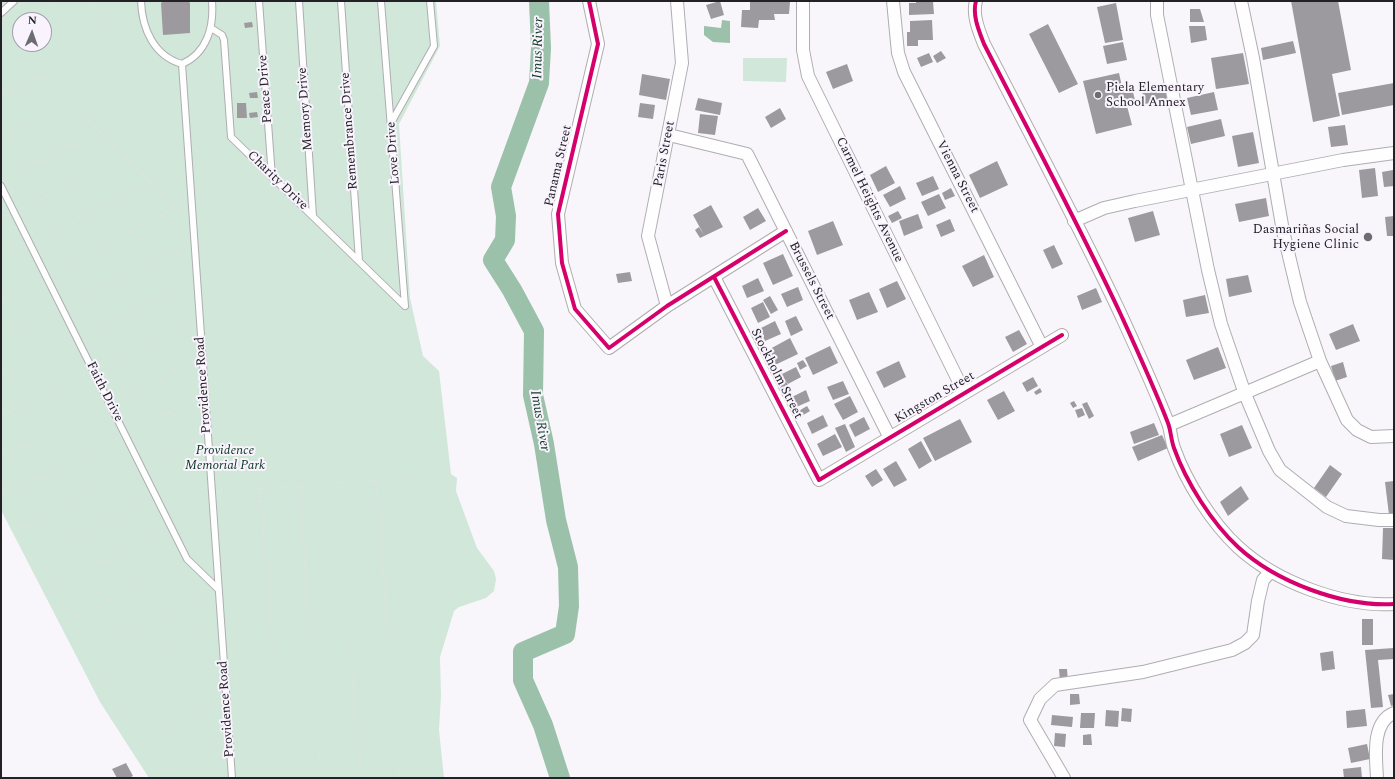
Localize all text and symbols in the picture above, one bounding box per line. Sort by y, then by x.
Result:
north arrow [12,12,52,52]
text: N [28,12,37,29]
water label: Imus River [530,17,548,79]
street label: Peace Drive [256,54,276,124]
street label: Memory Drive [295,67,317,151]
street label: Remembrance Drive [338,72,362,190]
place label: Piela Elementary School Annex [1106,80,1204,111]
marker: Piela Elementary School Annex [1093,90,1103,100]
street label: Paris Street [651,120,679,188]
street label: Love Drive [384,121,404,185]
street label: Panama Street [542,124,576,208]
street label: Carmel Heights Avenue [832,135,906,265]
street label: Vienna Street [932,138,982,216]
street label: Charity Drive [243,148,311,214]
place label: Dasmariñas Social Hygiene Clinic [1253,222,1359,253]
marker: Dasmariñas Social Hygiene Clinic [1362,231,1374,243]
street label: Brussels Street [785,240,837,322]
street label: Stockholm Street [747,326,805,422]
street label: Providence Road [193,336,215,434]
street label: Faith Drive [82,359,126,425]
street label: Kingston Street [892,369,978,427]
water label: Imus River [525,389,553,453]
park label: Providence Memorial Park [185,443,265,474]
street label: Providence Road [216,660,238,758]

